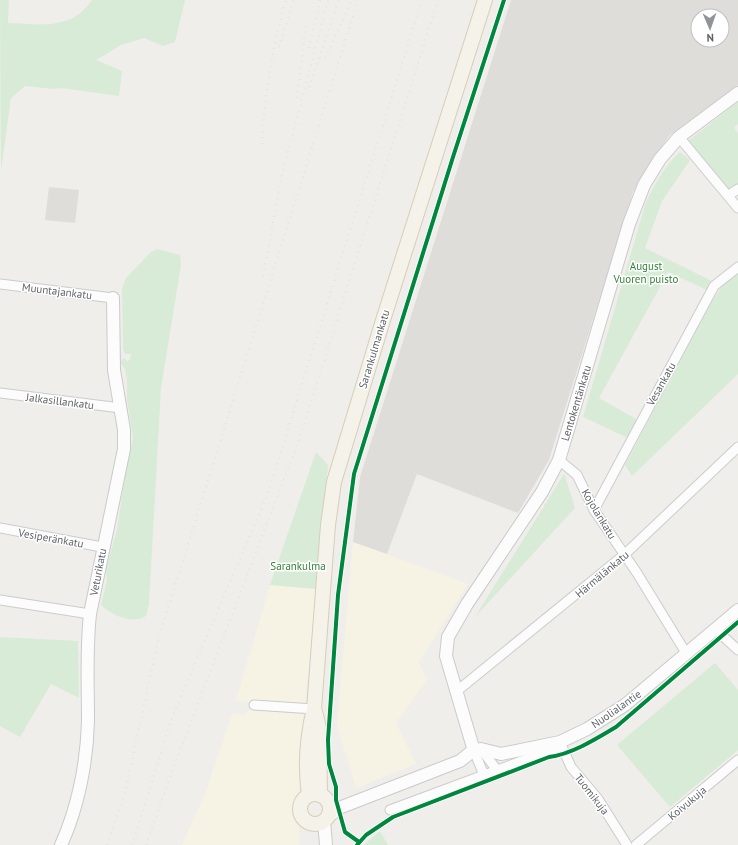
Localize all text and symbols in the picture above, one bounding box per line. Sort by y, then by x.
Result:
north arrow [690,8,730,48]
text: N [706,31,714,45]
park label: August Vuoren puisto [613,259,678,286]
street label: Muuntajankatu [21,280,93,302]
street label: Sarankulmankatu [355,308,393,390]
street label: Vesankatu [643,360,679,409]
street label: Lentokentänkatu [558,363,594,443]
street label: Jalkasillankatu [24,390,95,412]
street label: Kojolankatu [579,486,619,542]
street label: Vesiperänkatu [16,525,85,551]
street label: Veturikatu [86,547,109,598]
street label: Härmälänkatu [572,547,632,601]
park label: Sarankulma [270,559,326,573]
street label: Nuolialantie [588,686,644,731]
street label: Tuomikuja [572,771,612,817]
street label: Koivukuja [665,783,709,823]

